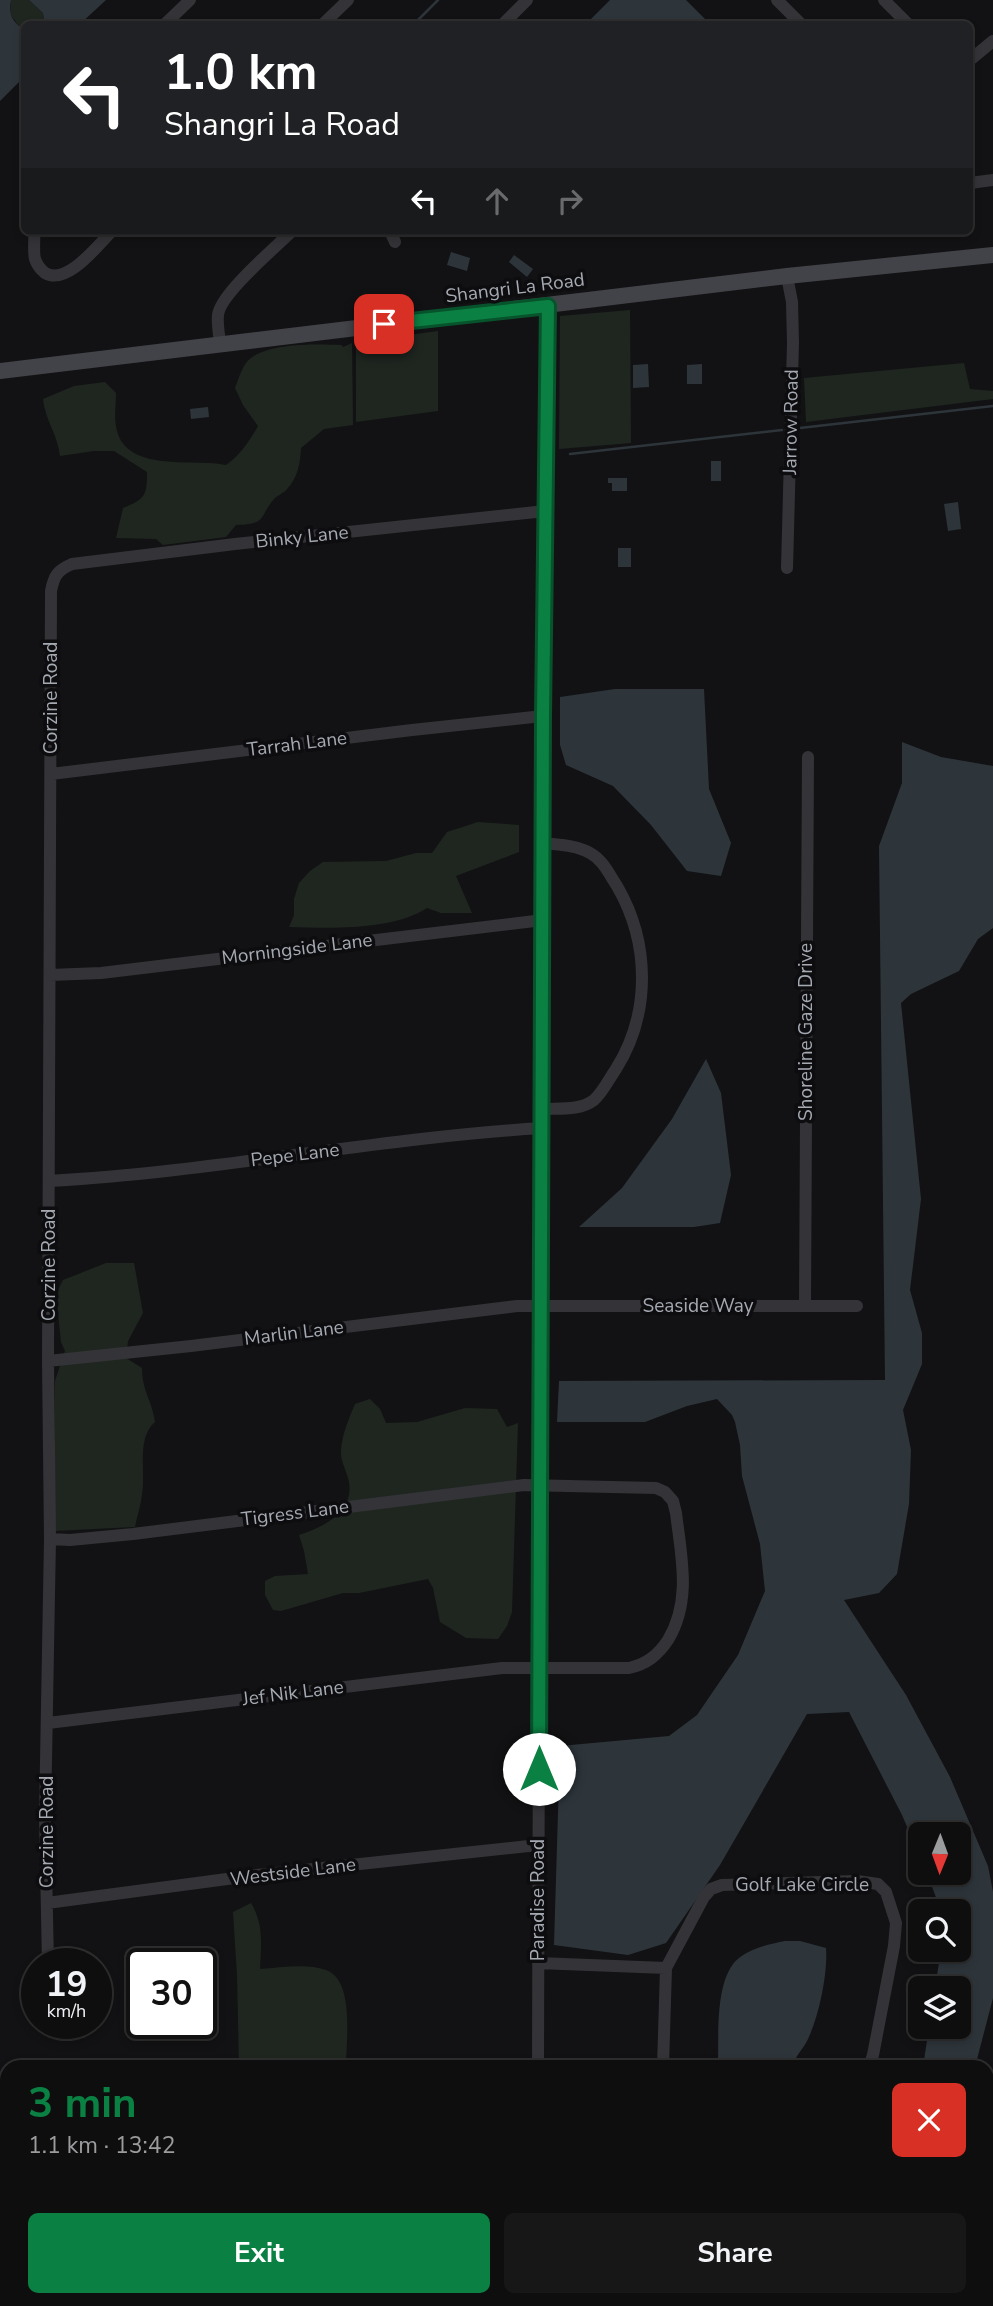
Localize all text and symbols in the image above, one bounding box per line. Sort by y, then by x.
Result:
text: 1.0 km [164,39,317,106]
icon: left [49,49,140,140]
text: Shangri La Road [164,103,400,146]
icon: left [405,182,443,220]
icon: ahead [478,182,516,220]
icon: right [551,182,589,220]
street label: Shangri La Road [444,267,586,309]
pin [354,294,414,354]
icon: arrive [365,305,403,343]
street label: Jarrow Road [777,369,805,476]
street label: Binky Lane [254,519,350,555]
street label: Corzine Road [38,642,64,754]
street label: Tarrah Lane [245,725,349,763]
street label: Morningside Lane [220,927,374,971]
street label: Shoreline Gaze Drive [793,943,819,1121]
street label: Pepe Lane [249,1137,341,1173]
street label: Corzine Road [36,1209,62,1321]
street label: Seaside Way [642,1293,754,1319]
street label: Marlin Lane [243,1314,345,1352]
street label: Tigress Lane [240,1494,350,1532]
street label: Jef Nik Lane [240,1674,345,1712]
position arrow [502,1732,576,1806]
street label: Corzine Road [34,1776,60,1888]
north arrow [908,1822,971,1885]
map controls [908,1822,971,2039]
street label: Paradise Road [525,1839,551,1961]
street label: Westside Lane [229,1851,357,1893]
street label: Golf Lake Circle [735,1872,869,1898]
button: search [908,1899,971,1962]
speed limit sign: 30 [126,1948,217,2039]
text: 19 [45,1961,88,2008]
button: layers [908,1976,971,2039]
text: km/h [47,1999,86,2023]
text: 3 min [28,2075,137,2132]
button: close [892,2083,966,2157]
text: 1.1 km · 13:42 [28,2130,175,2161]
button: Exit [28,2213,490,2293]
button: Share [504,2213,966,2293]

